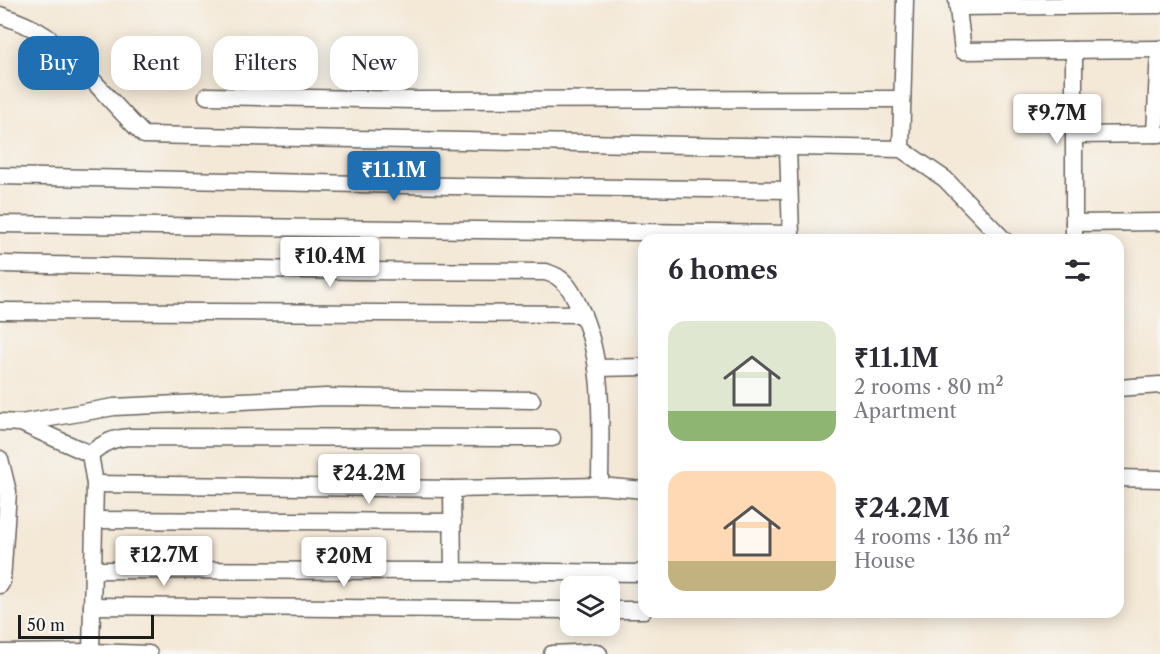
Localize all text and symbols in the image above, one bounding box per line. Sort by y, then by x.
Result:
chip: Buy [18,36,99,90]
chip: Rent [111,36,201,90]
chip: Filters [213,36,318,90]
chip: New [330,36,418,90]
pin: ₹9.7M [1015,94,1099,145]
text: ₹9.7M [1027,101,1087,125]
pin: ₹11.1M [345,151,443,202]
text: ₹11.1M [361,158,427,182]
pin: ₹10.4M [281,237,379,288]
text: ₹10.4M [294,244,366,268]
text: 6 homes [668,254,778,286]
icon: filters [1061,254,1094,287]
text: ₹11.1M [854,342,939,374]
icon: home [716,345,788,417]
text: 2 rooms · 80 m² [854,375,1004,399]
text: Apartment [854,399,957,423]
pin: ₹24.2M [320,454,418,505]
text: ₹24.2M [332,461,406,485]
text: ₹24.2M [854,492,950,524]
icon: home [716,495,788,567]
text: 4 rooms · 136 m² [854,525,1010,549]
pin: ₹12.7M [115,536,213,587]
pin: ₹20M [308,537,380,588]
text: ₹12.7M [129,543,199,567]
text: ₹20M [315,544,373,568]
text: House [854,549,915,573]
map controls [560,576,620,636]
button: layers [560,576,620,636]
scale bar [18,612,154,640]
text: 50 m [27,615,65,635]

